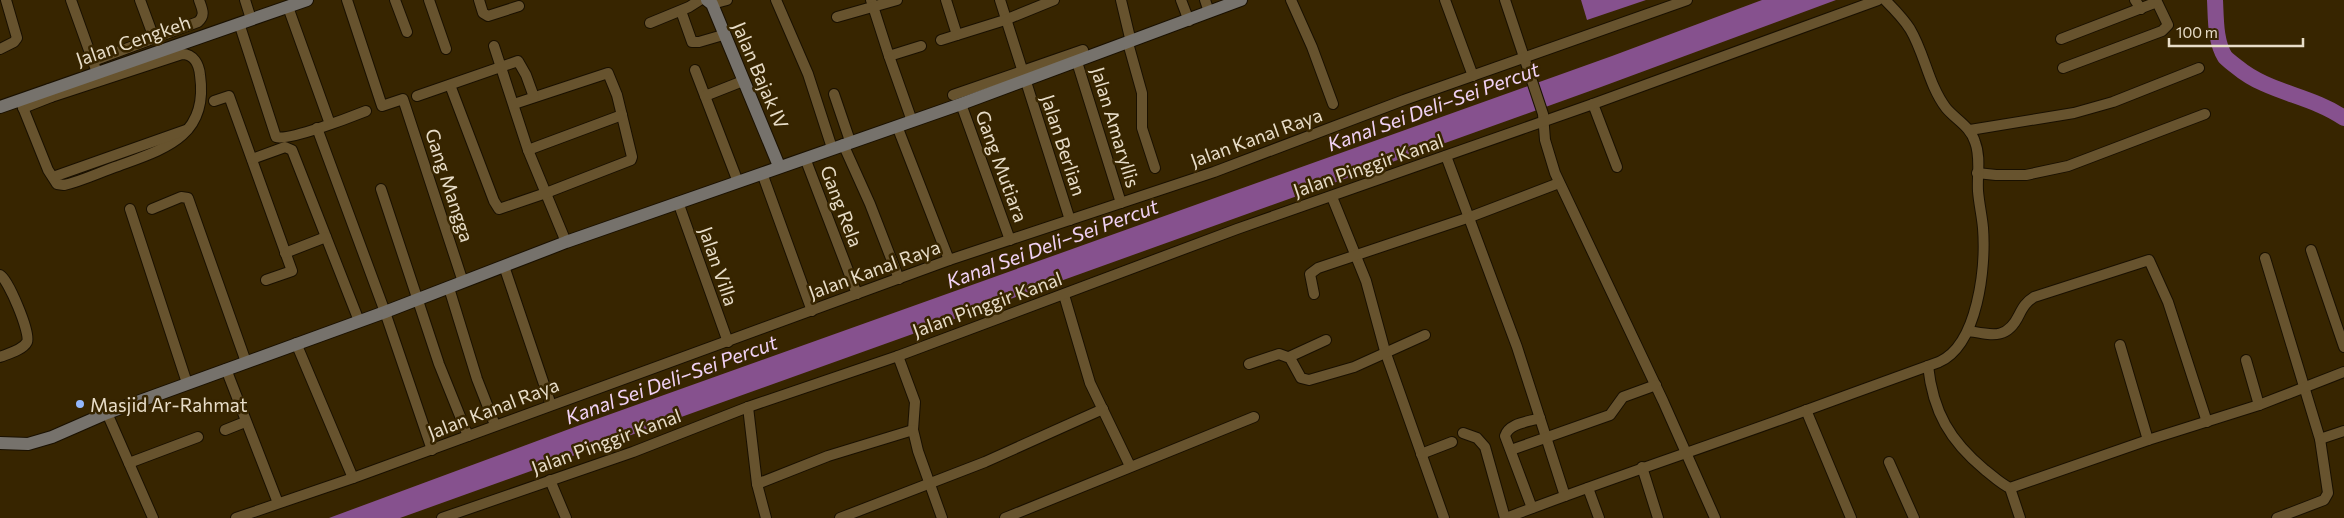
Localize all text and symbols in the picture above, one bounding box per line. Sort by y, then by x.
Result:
street label: Jalan Cengkeh [73,10,193,70]
scale bar [2169,15,2303,47]
street label: Jalan Bajak IV [728,18,794,132]
text: 100 m [2176,23,2218,41]
water label: Kanal Sei Deli–Sei Percut [1324,56,1543,156]
street label: Jalan Amaryllis [1087,64,1145,190]
street label: Jalan Berlian [1037,91,1091,199]
street label: Jalan Kanal Raya [1187,102,1325,172]
street label: Gang Mutiara [971,107,1033,225]
street label: Gang Mangga [421,125,479,245]
street label: Jalan Pinggir Kanal [1290,128,1446,202]
street label: Gang Rela [816,162,868,250]
water label: Kanal Sei Deli–Sei Percut [943,193,1162,293]
street label: Jalan Villa [695,223,743,309]
street label: Jalan Kanal Raya [805,234,943,304]
street label: Jalan Pinggir Kanal [909,266,1065,342]
water label: Kanal Sei Deli–Sei Percut [562,329,781,429]
street label: Jalan Kanal Raya [424,372,562,444]
place label: Masjid Ar-Rahmat [90,393,248,416]
marker: Masjid Ar-Rahmat [74,398,86,410]
street label: Jalan Pinggir Kanal [528,403,684,479]

